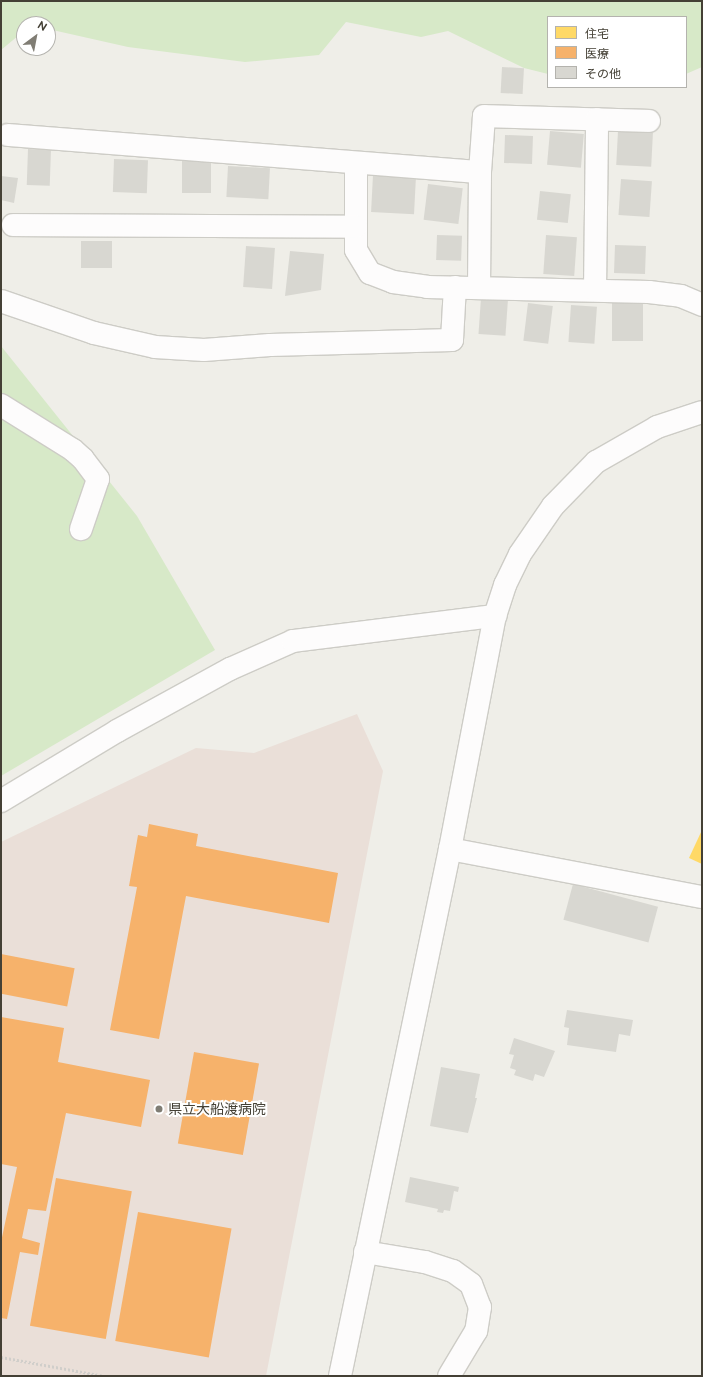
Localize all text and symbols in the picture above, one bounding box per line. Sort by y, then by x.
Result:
north arrow [16,16,56,56]
legend [547,16,687,88]
text: N [35,19,49,34]
text: 住宅 [585,27,609,41]
text: 医療 [585,47,609,61]
text: その他 [585,67,621,81]
place label: 県立大船渡病院 [168,1101,266,1117]
marker: 県立大船渡病院 [153,1103,165,1115]

